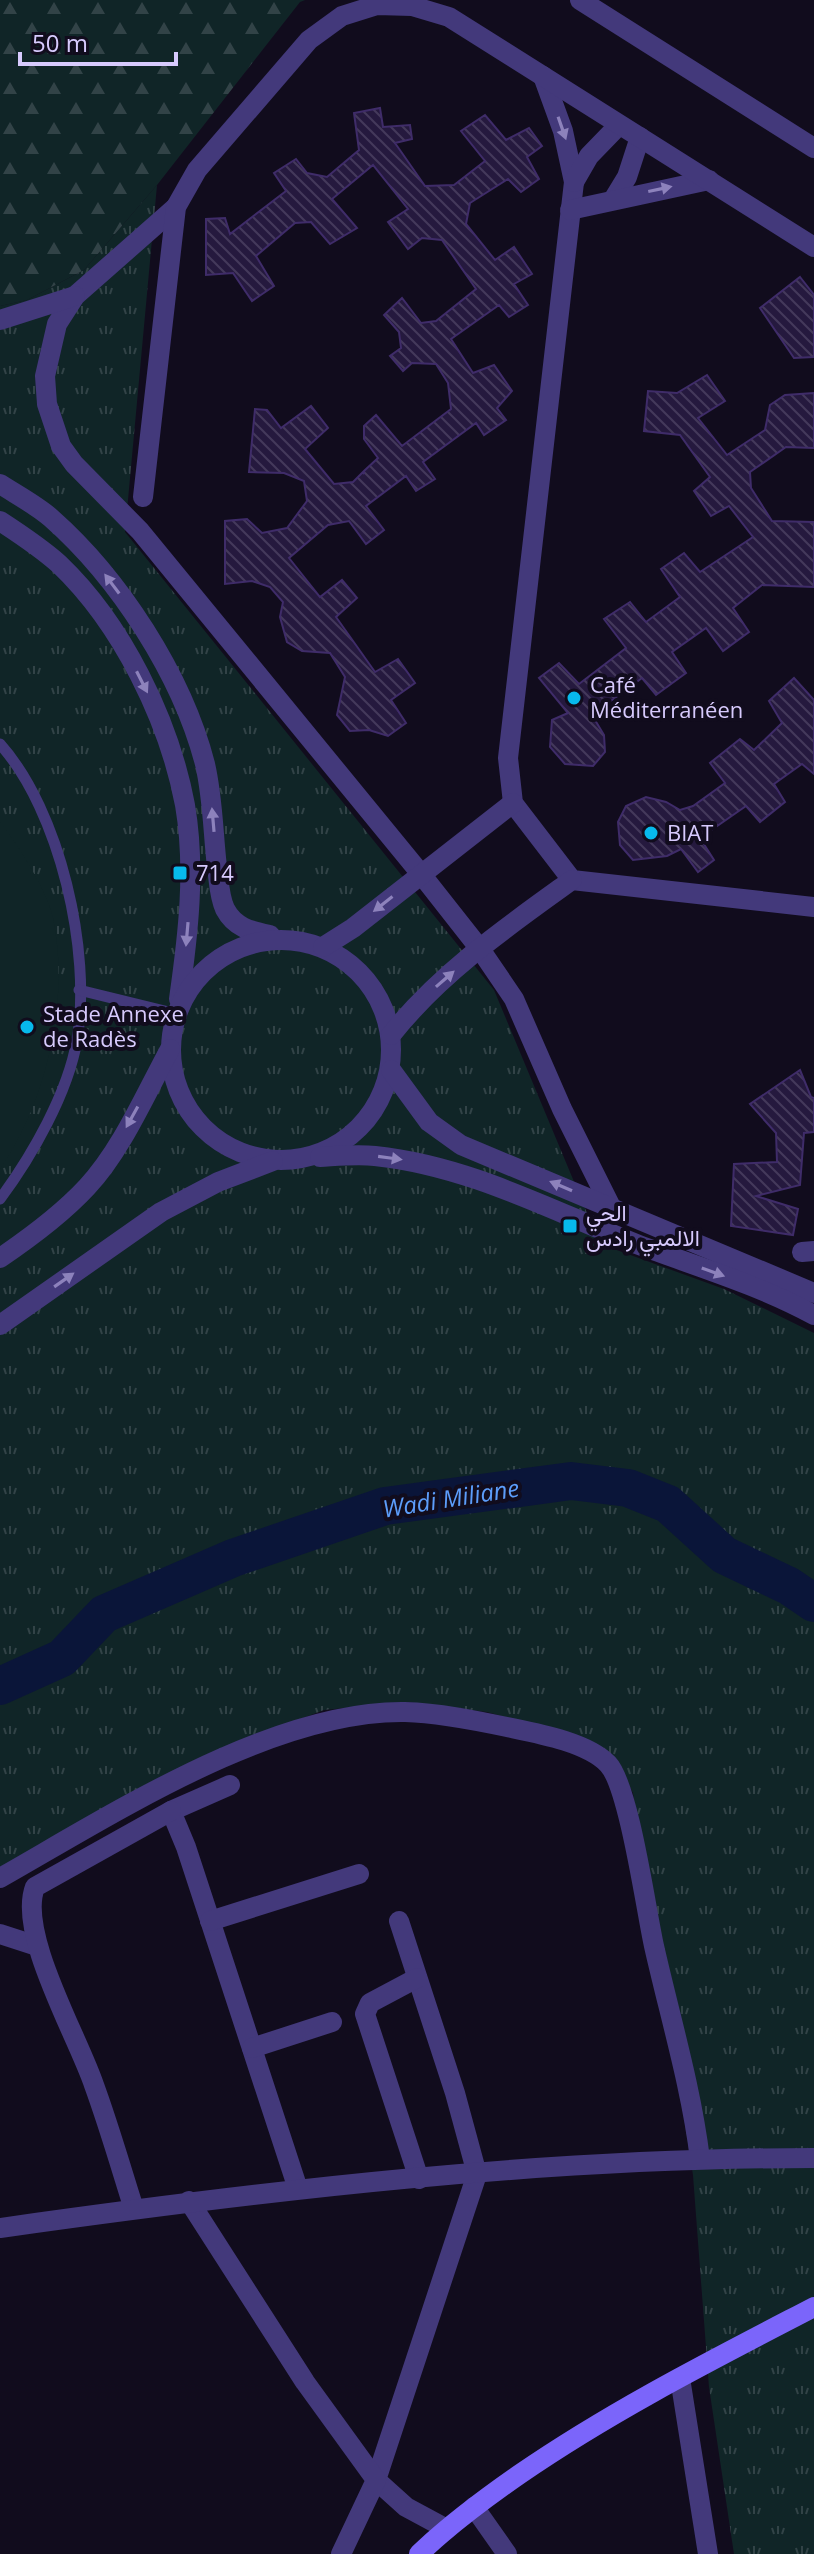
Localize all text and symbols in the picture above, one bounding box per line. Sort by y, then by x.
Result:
scale bar [20,16,176,66]
text: 50 m [32,26,88,59]
one-way arrow [556,116,568,140]
one-way arrow [648,182,673,195]
one-way arrow [105,573,121,594]
place label: Café Méditerranéen [590,669,743,724]
one-way arrow [135,670,149,693]
marker: Café Méditerranéen [565,689,583,707]
one-way arrow [206,807,219,832]
place label: BIAT [667,817,713,847]
marker: BIAT [642,824,660,842]
place label: 714 [196,857,234,887]
marker: 714 [171,864,189,882]
one-way arrow [373,895,393,912]
one-way arrow [181,922,194,947]
one-way arrow [435,971,455,988]
place label: Stade Annexe de Radès [43,998,184,1053]
marker: Stade Annexe de Radès [18,1018,36,1036]
one-way arrow [125,1105,139,1128]
one-way arrow [378,1152,403,1165]
one-way arrow [550,1180,573,1193]
place label: الحي الالمبي رادس [586,1197,700,1257]
marker: الحي الالمبي رادس [561,1217,579,1235]
one-way arrow [701,1266,725,1279]
one-way arrow [53,1272,75,1288]
water label: Wadi Miliane [380,1470,521,1525]

